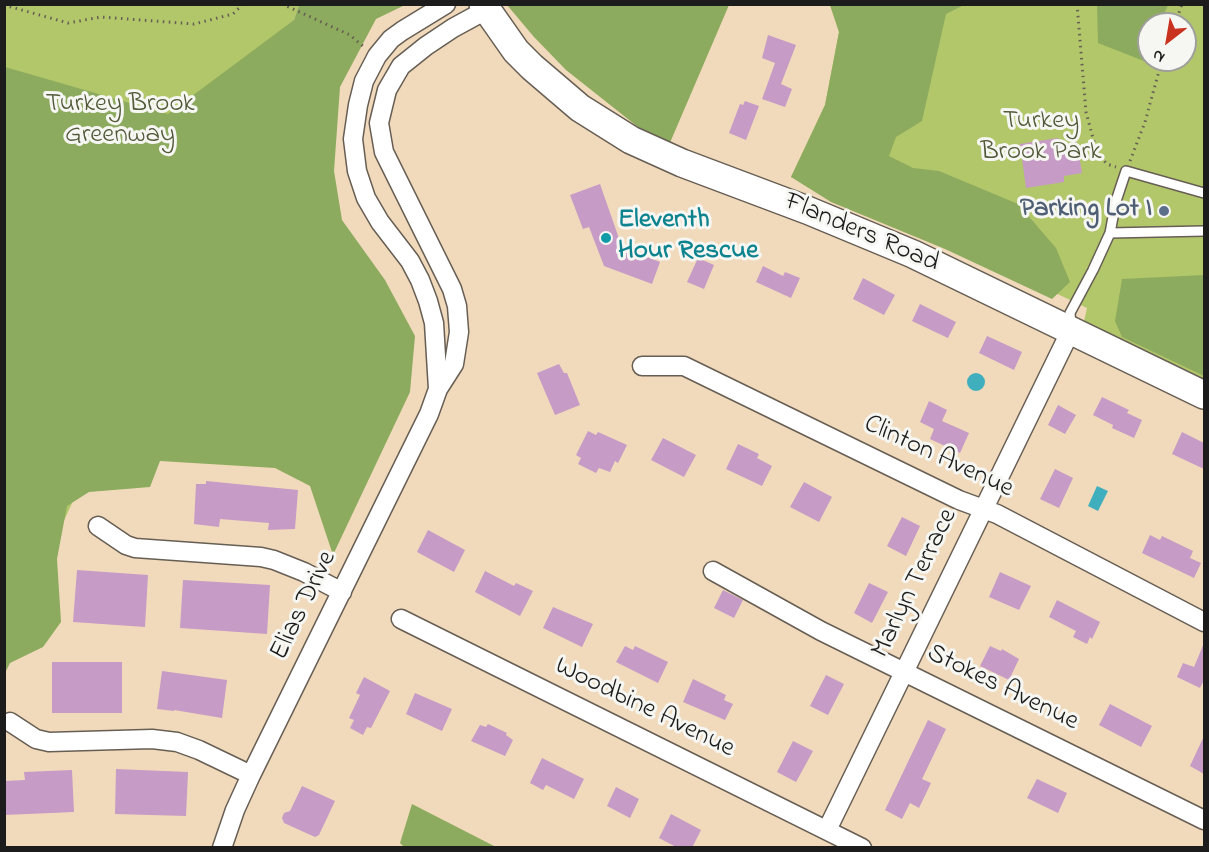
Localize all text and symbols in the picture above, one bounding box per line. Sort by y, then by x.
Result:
north arrow [1137,12,1197,72]
text: N [1148,43,1170,69]
park label: Turkey Brook Greenway [46,90,194,153]
park label: Turkey Brook Park [980,107,1102,170]
street label: Flanders Road [779,187,943,281]
place label: Parking Lot I [1020,195,1152,227]
marker: Parking Lot I [1157,204,1171,218]
place label: Eleventh Hour Rescue [618,206,758,269]
marker: Eleventh Hour Rescue [599,231,613,245]
street label: Clinton Avenue [858,409,1018,507]
street label: Marlyn Terrace [866,504,966,664]
street label: Elias Drive [265,546,345,666]
street label: Stokes Avenue [921,638,1083,740]
street label: Woodbine Avenue [549,651,739,767]

